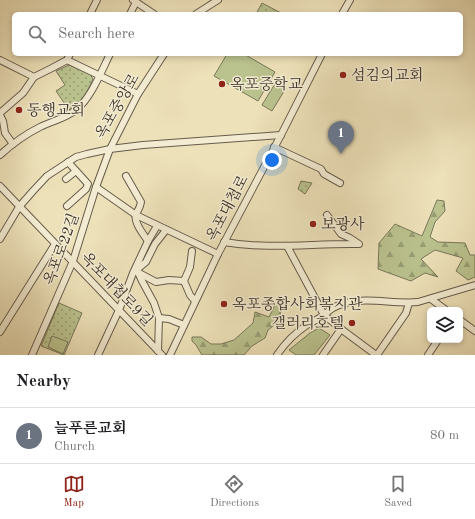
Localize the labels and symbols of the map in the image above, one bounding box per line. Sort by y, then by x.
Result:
place label: 섬김의교회 [351,67,423,84]
street label: 옥포중앙로 [92,70,143,142]
marker: 섬김의교회 [338,70,348,80]
place label: 옥포중학교 [230,76,303,93]
marker: 옥포중학교 [217,79,227,89]
place label: 동행교회 [27,102,85,119]
marker: 동행교회 [14,105,24,115]
pin: 1 [328,121,354,154]
your location [262,150,282,170]
street label: 옥포대첩로 [203,172,252,244]
street label: 옥포로22길 [41,211,82,287]
place label: 보광사 [321,216,365,233]
marker: 보광사 [308,219,318,229]
street label: 옥포대첩로9길 [77,249,156,330]
place label: 옥포종합사회복지관 [232,296,363,313]
marker: 옥포종합사회복지관 [219,299,229,309]
place label: 갤러리호텔 [272,315,344,332]
marker: 갤러리호텔 [347,318,357,328]

